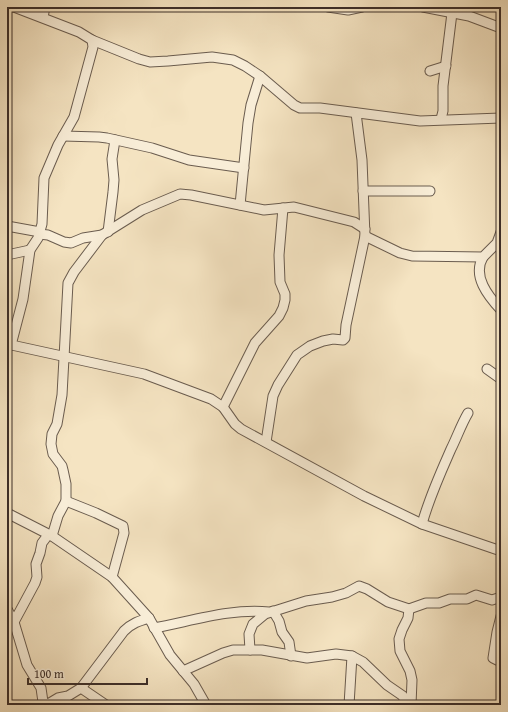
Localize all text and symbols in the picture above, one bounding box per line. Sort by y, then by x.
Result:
scale bar [28,660,147,686]
text: 100 m [34,665,64,682]

